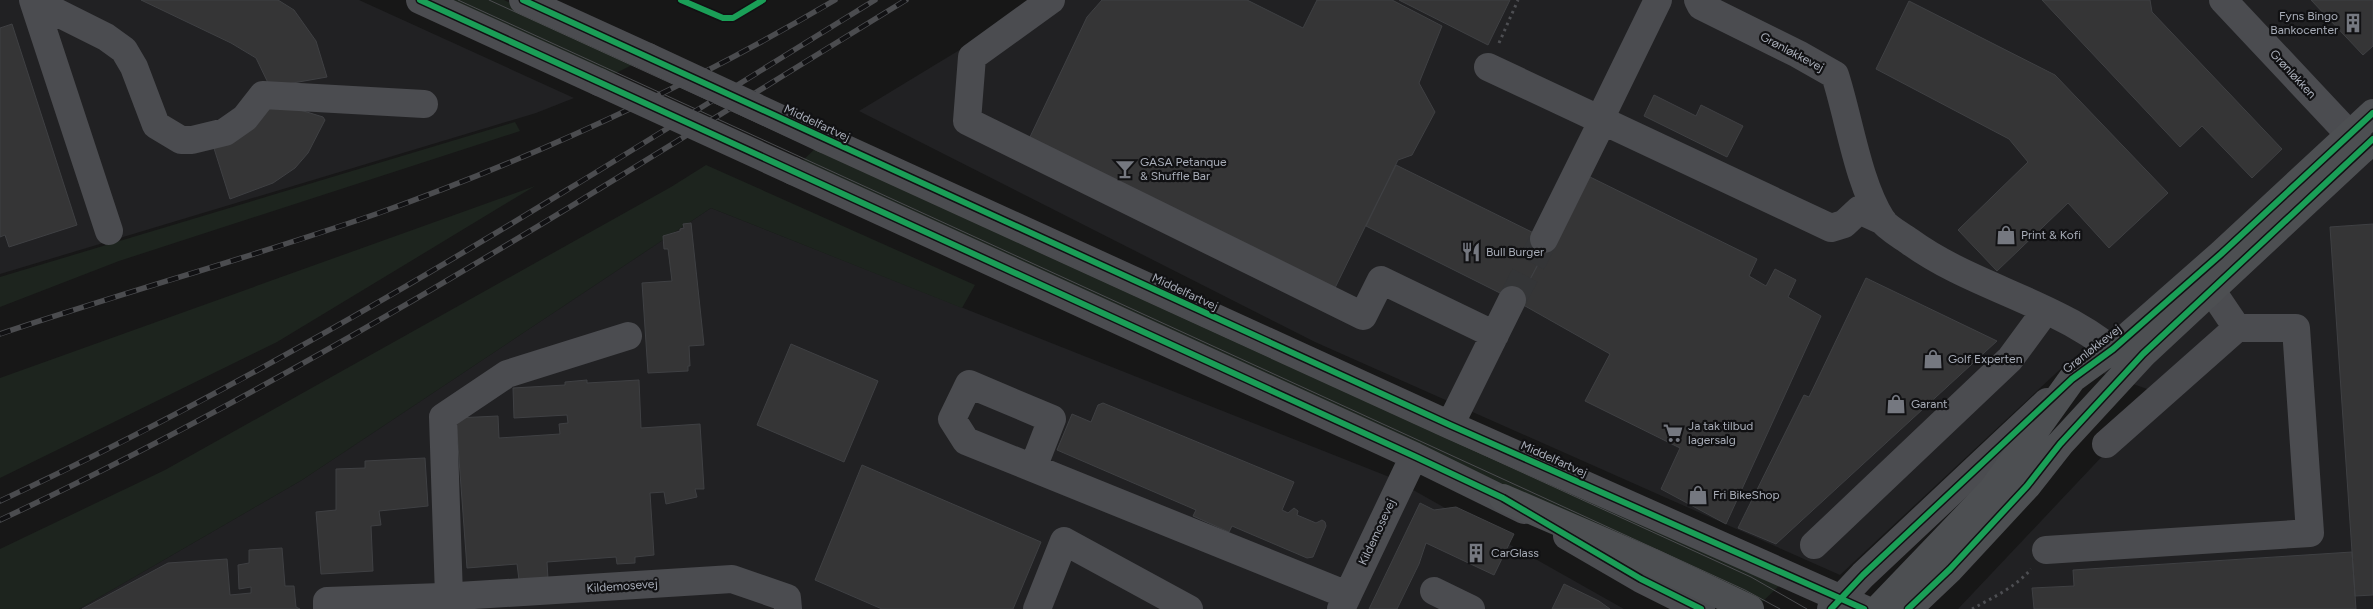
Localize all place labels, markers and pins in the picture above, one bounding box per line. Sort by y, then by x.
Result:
place label: Fyns Bingo Bankocenter [2270,9,2338,37]
building icon: Fyns Bingo Bankocenter [2342,12,2364,34]
place label: GASA Petanque & Shuffle Bar [1140,155,1227,183]
bar icon: GASA Petanque & Shuffle Bar [1114,158,1136,180]
shop icon: Print & Kofi [1995,224,2017,246]
place label: Print & Kofi [2021,228,2081,242]
restaurant icon: Bull Burger [1460,241,1482,263]
place label: Bull Burger [1486,245,1544,259]
shop icon: Golf Experten [1922,348,1944,370]
place label: Golf Experten [1948,352,2023,366]
shop icon: Garant [1885,393,1907,415]
place label: Garant [1911,397,1948,411]
place label: Ja tak tilbud lagersalg [1688,419,1753,447]
supermarket icon: Ja tak tilbud lagersalg [1662,422,1684,444]
shop icon: Fri BikeShop [1687,484,1709,506]
place label: Fri BikeShop [1713,488,1780,502]
building icon: CarGlass [1465,542,1487,564]
place label: CarGlass [1491,546,1539,560]

